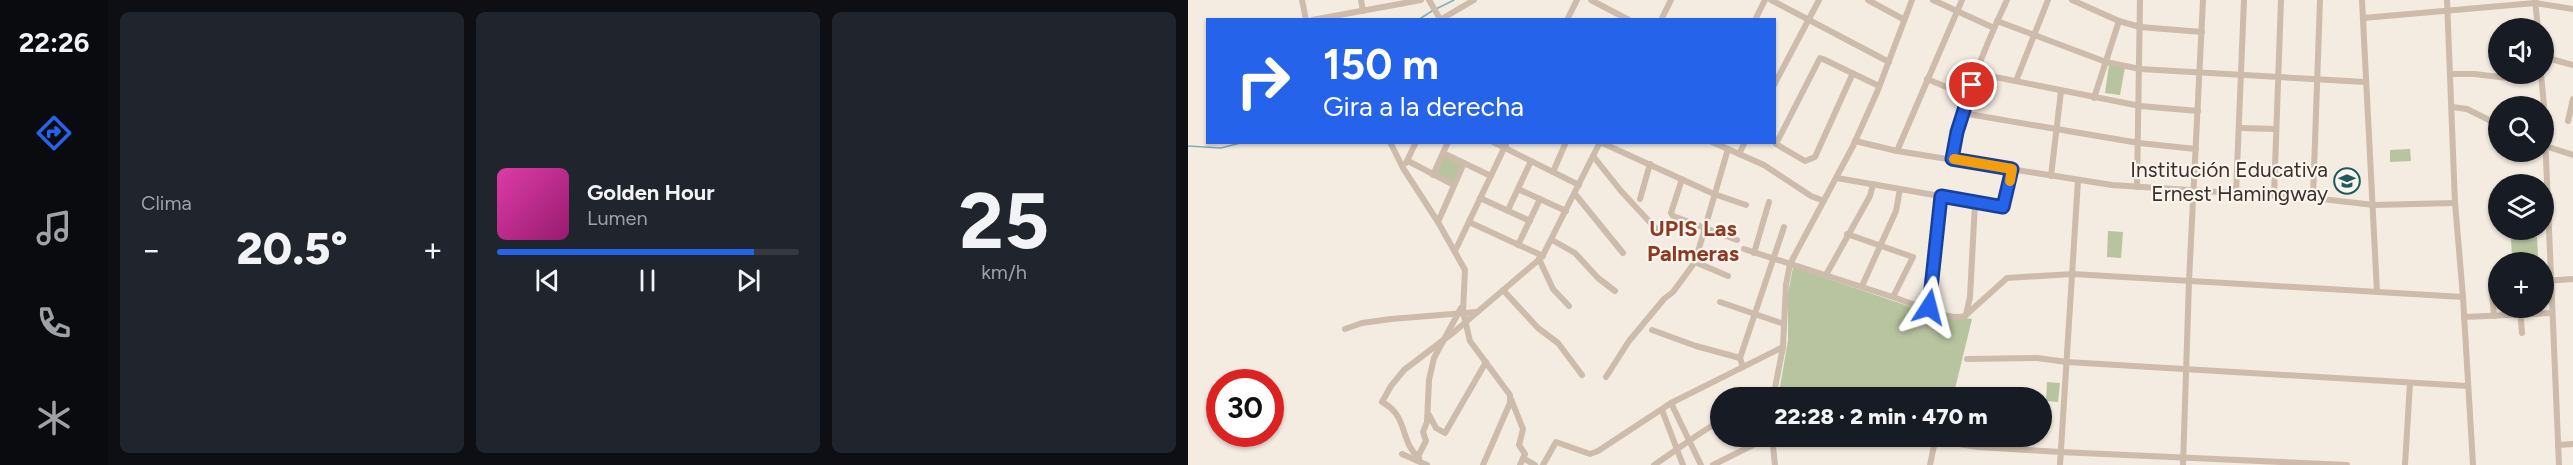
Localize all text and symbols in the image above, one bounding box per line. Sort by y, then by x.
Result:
map controls [2488,18,2554,318]
button: sound [2488,18,2554,84]
text: 22:26 [19,26,89,59]
text: 150 m [1323,39,1439,90]
icon: right [1224,42,1302,120]
pin [1946,59,1997,110]
icon: arrive [1955,68,1988,101]
text: Gira a la derecha [1323,90,1524,123]
button: search [2488,96,2554,162]
icon: directions [33,112,75,154]
place label: Institución Educativa Ernest Hamingway [2130,157,2328,206]
school or university icon: Institución Educativa Ernest Hamingway [2332,166,2362,196]
text: 25 [959,174,1049,268]
button: layers [2488,174,2554,240]
text: Golden Hour [587,179,715,206]
text: Clima [141,191,192,215]
text: Lumen [587,206,648,230]
icon: music [33,207,75,249]
district label: UPIS Las Palmeras [1647,215,1739,267]
text: 20.5° [236,221,348,275]
text: − [141,230,162,269]
text: + [422,230,443,269]
button: + [2488,252,2554,318]
text: km/h [981,260,1027,284]
icon: previous [531,264,564,297]
icon: pause [631,264,664,297]
icon: next [732,264,765,297]
position arrow [1897,275,1961,339]
icon: phone [33,302,75,344]
speed limit sign: 30 [1206,369,1284,447]
icon: climate [33,397,75,439]
text: 22:28 · 2 min · 470 m [1774,403,1988,430]

